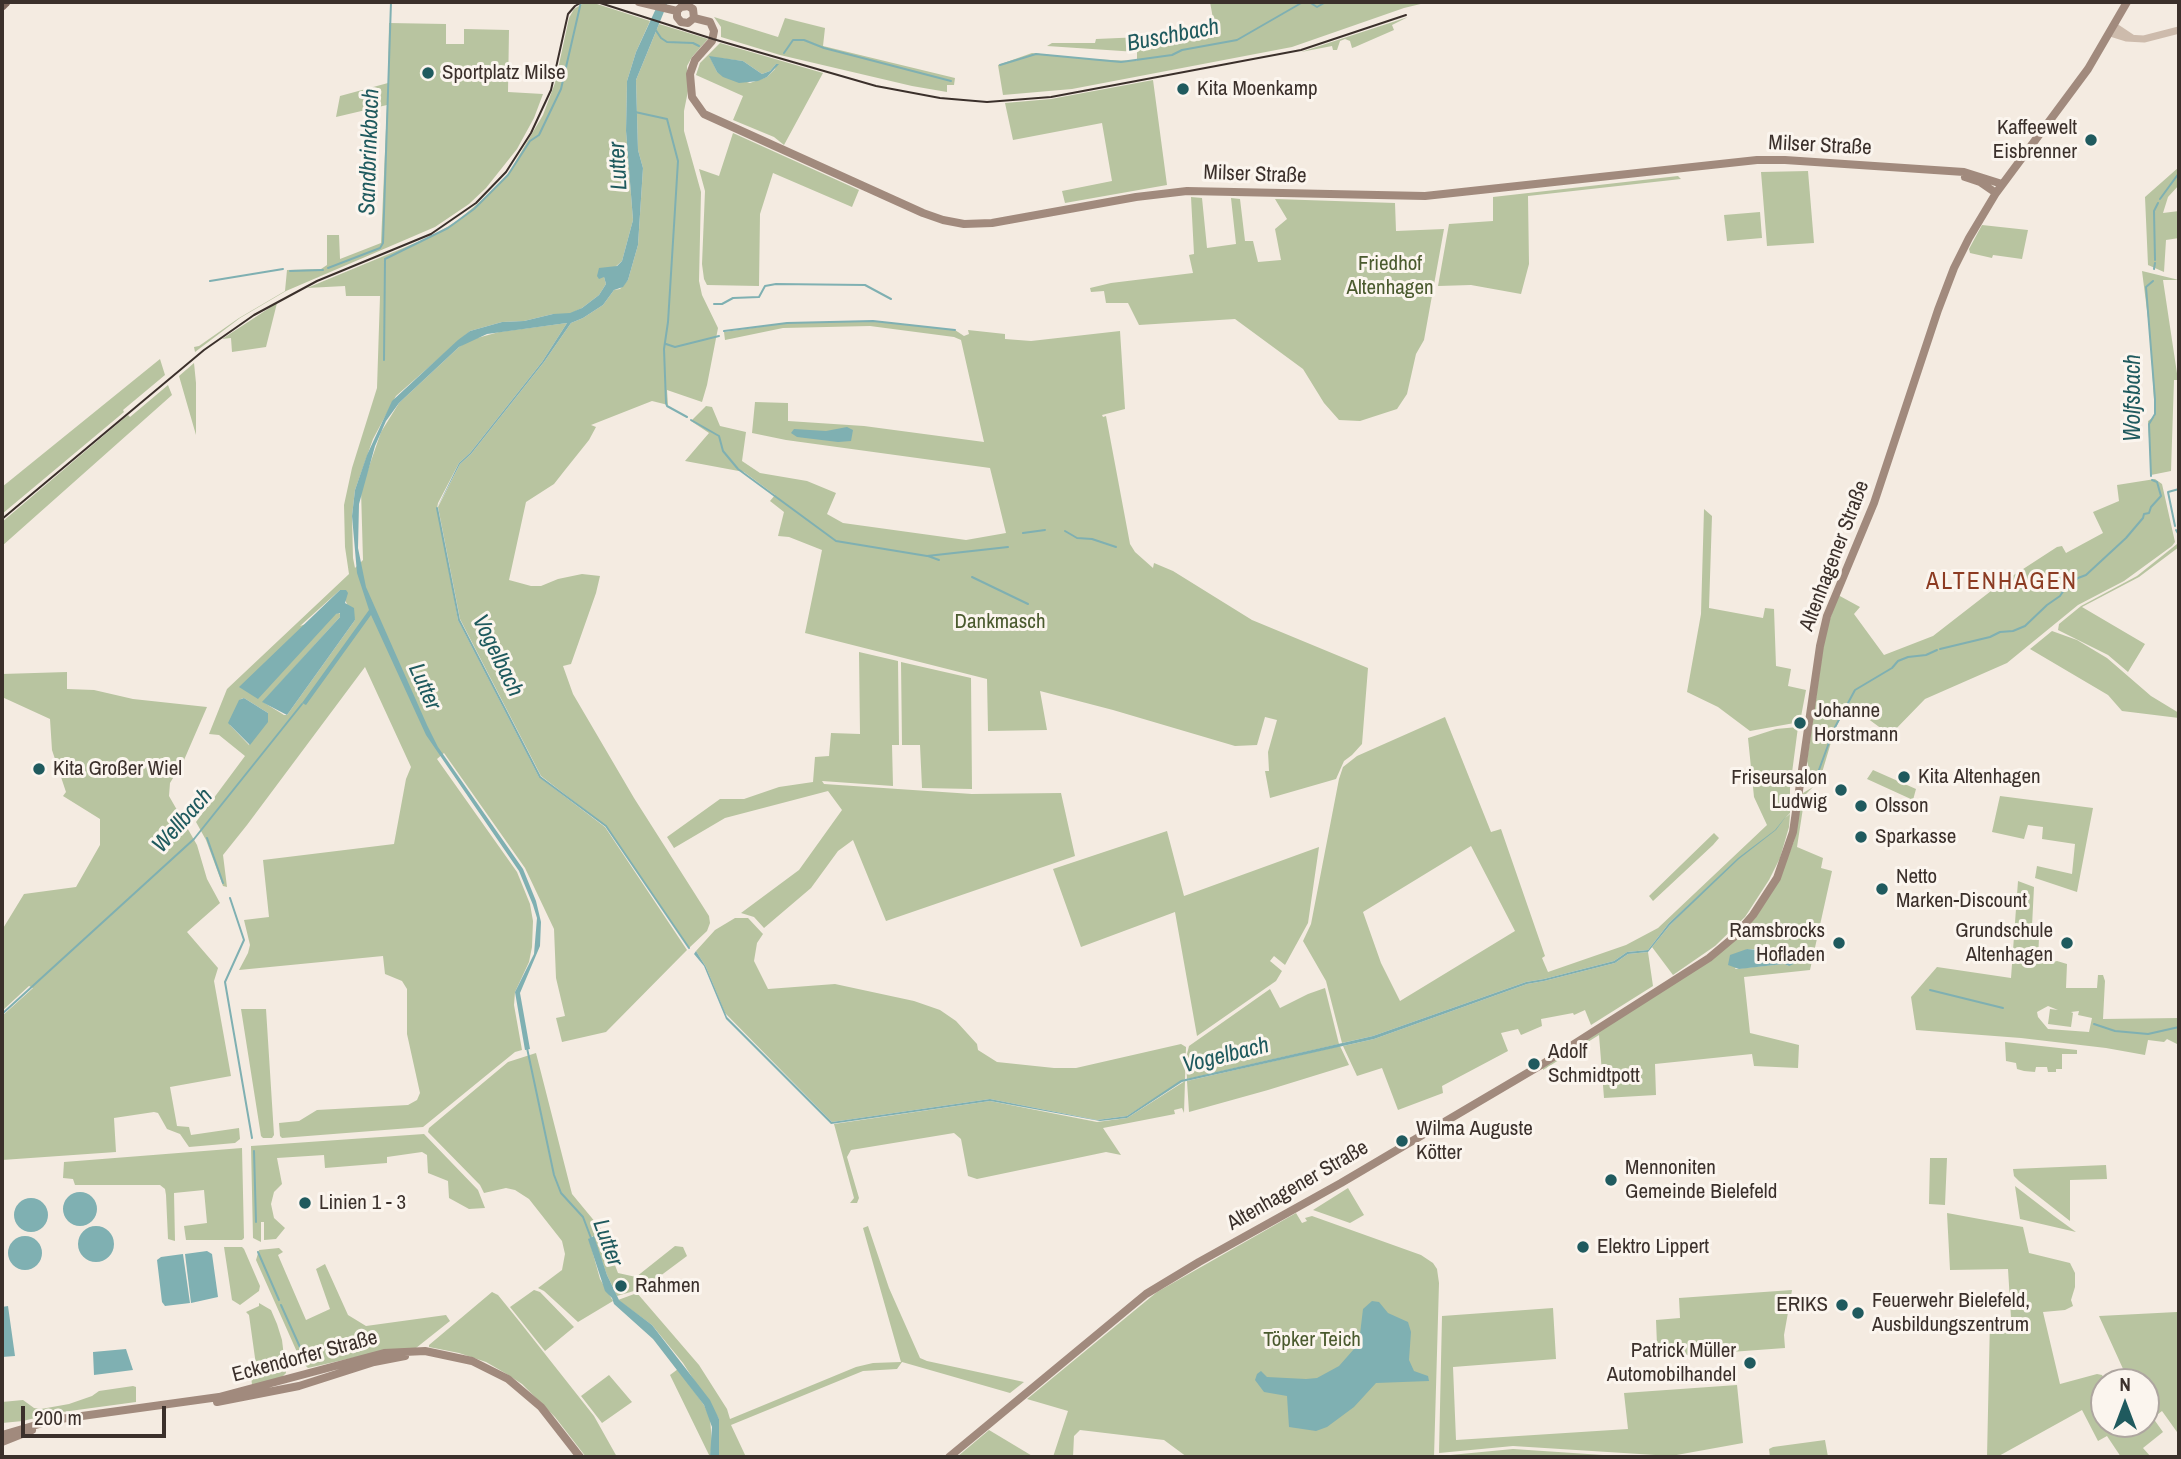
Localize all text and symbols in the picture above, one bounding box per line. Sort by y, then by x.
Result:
water label: Buschbach [1125,14,1221,58]
place label: Sportplatz Milse [442,60,565,86]
marker: Sportplatz Milse [420,65,436,81]
place label: Kita Moenkamp [1197,76,1318,102]
marker: Kita Moenkamp [1175,81,1191,97]
water label: Sandbrinkbach [354,88,386,216]
place label: Kaffeewelt Eisbrenner [1993,115,2077,165]
street label: Milser Straße [1768,131,1872,161]
marker: Kaffeewelt Eisbrenner [2083,132,2099,148]
water label: Lutter [604,141,634,191]
street label: Milser Straße [1203,161,1307,189]
park label: Friedhof Altenhagen [1346,251,1434,301]
water label: Wolfsbach [2120,354,2148,442]
street label: Altenhagener Straße [1795,477,1875,635]
district label: ALTENHAGEN [1927,569,2077,597]
park label: Dankmasch [955,609,1045,635]
water label: Vogelbach [465,610,529,702]
water label: Lutter [402,659,446,715]
place label: Johanne Horstmann [1814,698,1898,748]
marker: Johanne Horstmann [1792,715,1808,731]
place label: Kita Großer Wiel [53,756,182,782]
marker: Kita Großer Wiel [31,761,47,777]
place label: Kita Altenhagen [1918,764,2041,790]
place label: Friseursalon Ludwig [1731,765,1827,815]
marker: Kita Altenhagen [1896,769,1912,785]
marker: Friseursalon Ludwig [1833,782,1849,798]
water label: Wellbach [147,783,219,859]
place label: Olsson [1875,793,1929,819]
marker: Olsson [1853,798,1869,814]
place label: Sparkasse [1875,824,1956,850]
marker: Sparkasse [1853,829,1869,845]
place label: Netto Marken-Discount [1896,864,2027,914]
marker: Netto Marken-Discount [1874,881,1890,897]
place label: Ramsbrocks Hofladen [1729,918,1825,968]
place label: Grundschule Altenhagen [1955,918,2053,968]
marker: Ramsbrocks Hofladen [1831,935,1847,951]
marker: Grundschule Altenhagen [2059,935,2075,951]
water label: Vogelbach [1180,1032,1272,1080]
place label: Adolf Schmidtpott [1548,1039,1640,1089]
marker: Adolf Schmidtpott [1526,1056,1542,1072]
place label: Wilma Auguste Kötter [1416,1116,1533,1166]
marker: Wilma Auguste Kötter [1394,1133,1410,1149]
street label: Altenhagener Straße [1223,1135,1373,1237]
place label: Mennoniten Gemeinde Bielefeld [1625,1155,1777,1205]
marker: Mennoniten Gemeinde Bielefeld [1603,1172,1619,1188]
place label: Linien 1 - 3 [319,1190,406,1216]
marker: Linien 1 - 3 [297,1195,313,1211]
water label: Lutter [586,1216,628,1270]
place label: Elektro Lippert [1597,1234,1709,1260]
marker: Elektro Lippert [1575,1239,1591,1255]
place label: Rahmen [635,1273,700,1299]
marker: Rahmen [613,1278,629,1294]
place label: Feuerwehr Bielefeld, Ausbildungszentrum [1872,1288,2030,1338]
place label: ERIKS [1776,1292,1828,1318]
marker: ERIKS [1834,1297,1850,1313]
marker: Feuerwehr Bielefeld, Ausbildungszentrum [1850,1305,1866,1321]
street label: Eckendorfer Straße [230,1326,380,1388]
park label: Töpker Teich [1263,1327,1361,1353]
place label: Patrick Müller Automobilhandel [1607,1338,1736,1388]
marker: Patrick Müller Automobilhandel [1742,1355,1758,1371]
north arrow [2090,1368,2160,1438]
text: N [2119,1371,2131,1397]
scale bar [24,1392,170,1436]
text: 200 m [34,1403,82,1432]

